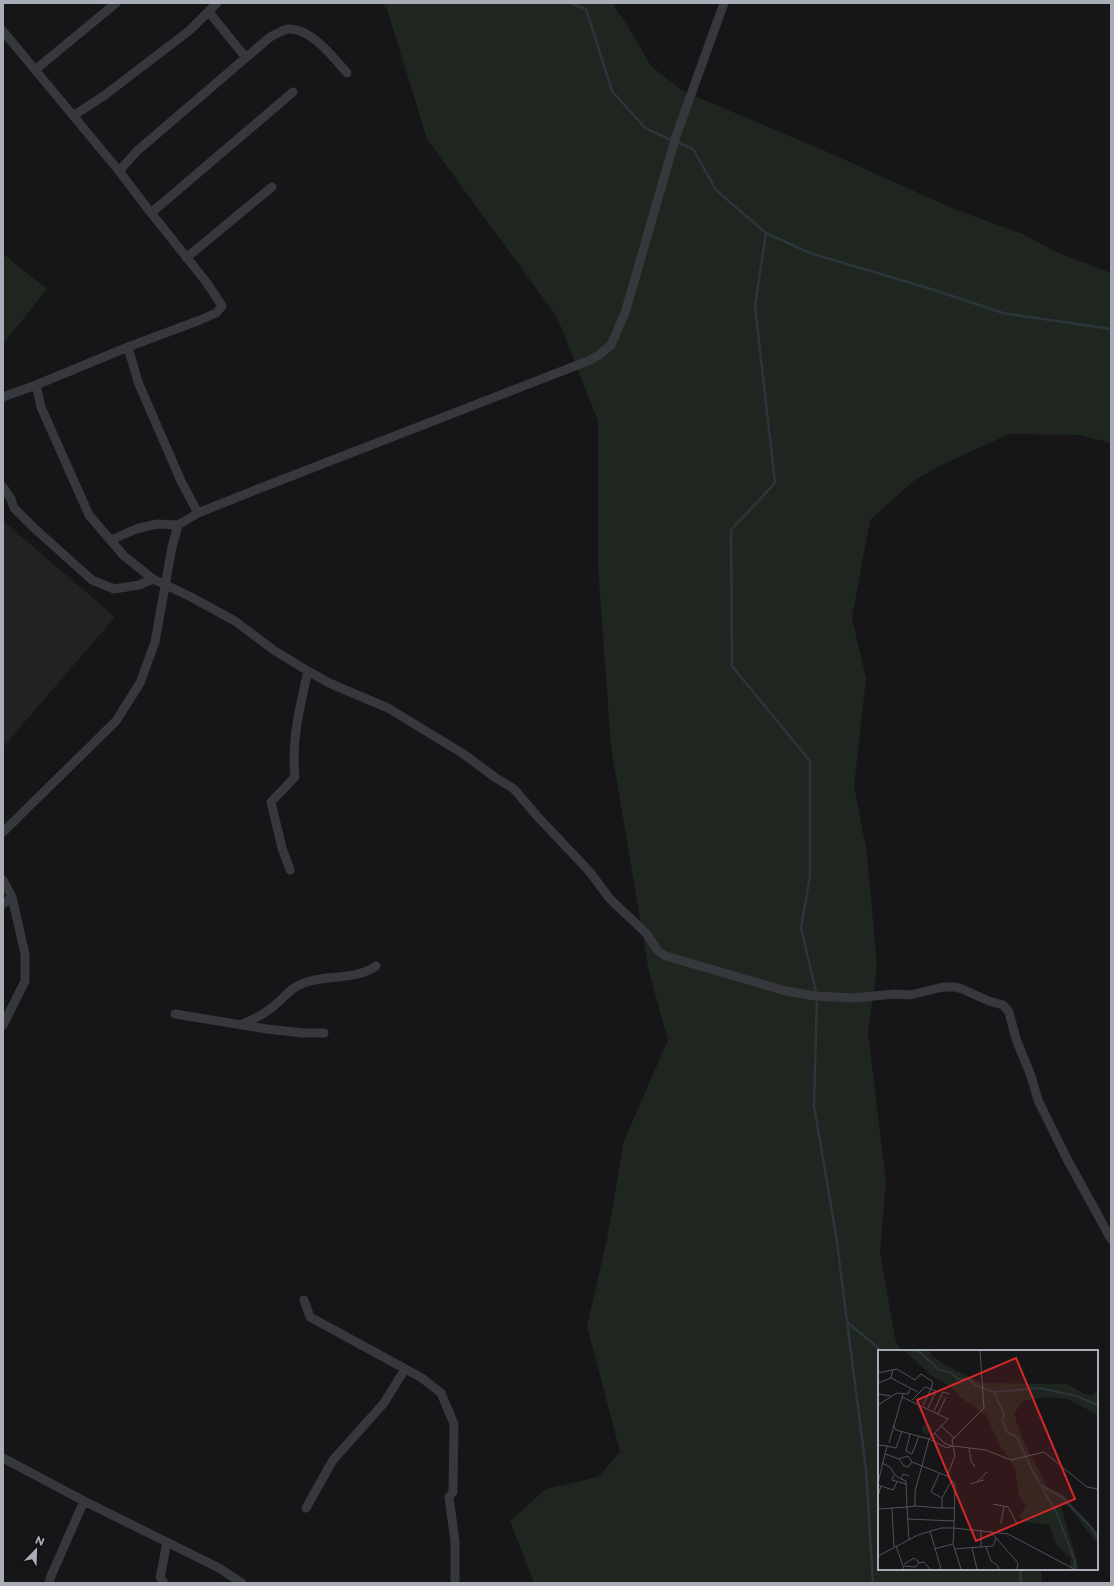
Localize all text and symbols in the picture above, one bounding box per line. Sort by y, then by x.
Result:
inset map [878,1350,1098,1570]
north arrow [16,1530,56,1570]
text: N [33,1533,47,1549]

